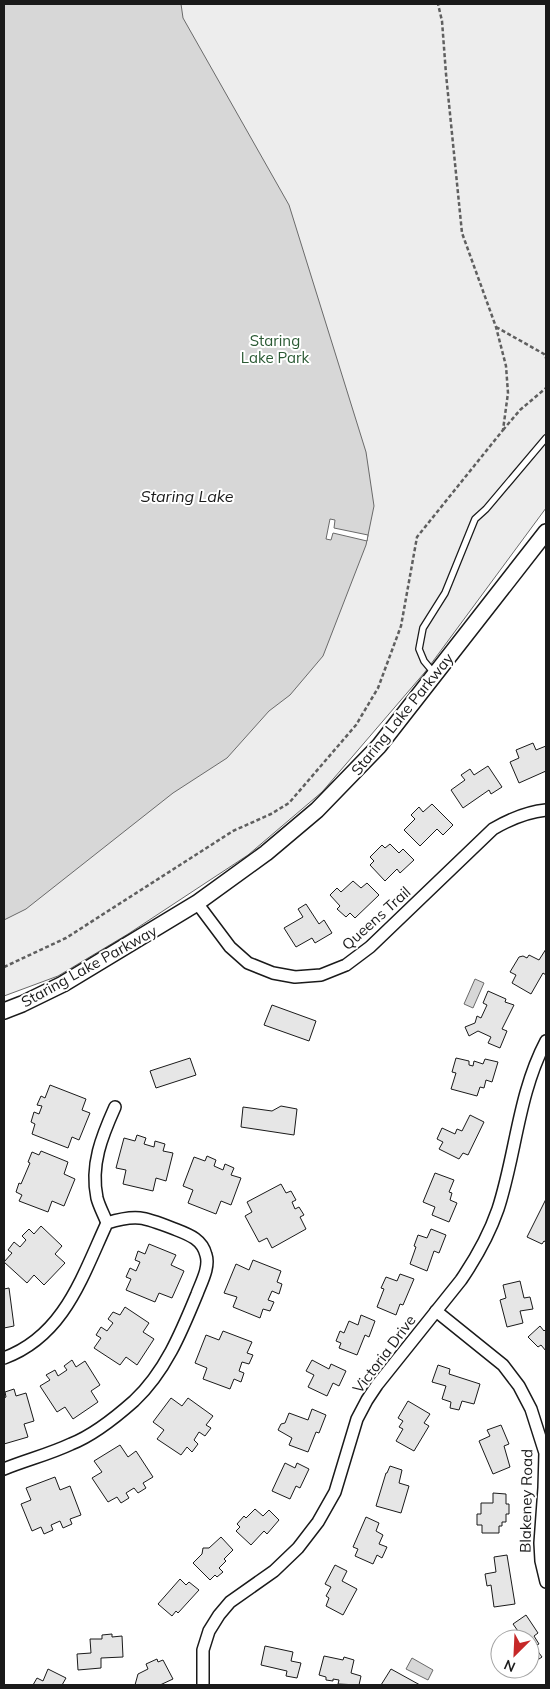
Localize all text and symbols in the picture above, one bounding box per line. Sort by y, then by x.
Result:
park label: Staring Lake Park [241,331,309,367]
water label: Staring Lake [140,486,234,506]
street label: Staring Lake Parkway [347,649,457,779]
street label: Queens Trail [338,882,414,954]
street label: Staring Lake Parkway [18,921,160,1011]
street label: Victoria Drive [348,1311,420,1397]
street label: Blakeney Road [516,1449,536,1553]
north arrow [490,1629,540,1679]
text: N [501,1656,518,1676]

